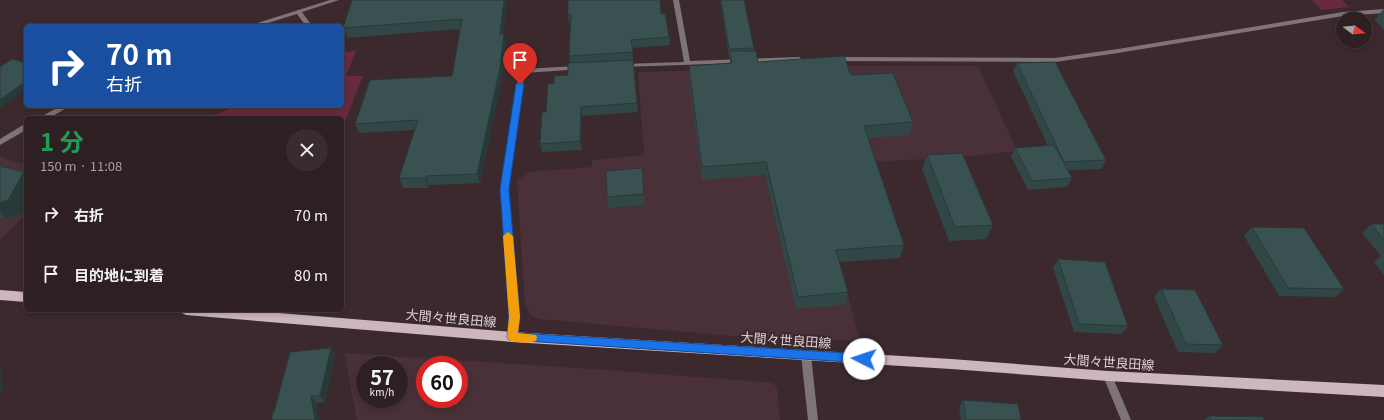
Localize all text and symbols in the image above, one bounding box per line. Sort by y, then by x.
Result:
north arrow [1336,12,1372,48]
map controls [1336,12,1372,48]
text: 70 m [106,33,172,73]
icon: right [40,40,92,92]
pin [503,43,537,84]
icon: arrive [509,49,531,71]
text: 右折 [106,70,142,96]
text: 1 分 [40,123,84,158]
button: close [286,129,328,171]
text: 150 m · 11:08 [40,156,122,175]
icon: right [40,203,62,225]
text: 右折 [74,204,104,225]
text: 70 m [294,204,328,225]
icon: arrive [40,263,62,285]
text: 目的地に到着 [74,264,164,285]
text: 80 m [294,264,328,285]
street label: 大間々世良田線 [405,304,497,331]
street label: 大間々世良田線 [740,327,832,352]
position arrow [843,338,885,380]
street label: 大間々世良田線 [1063,349,1155,374]
speed limit sign: 60 [416,356,468,408]
text: 57 [370,362,394,391]
text: km/h [370,384,394,399]

